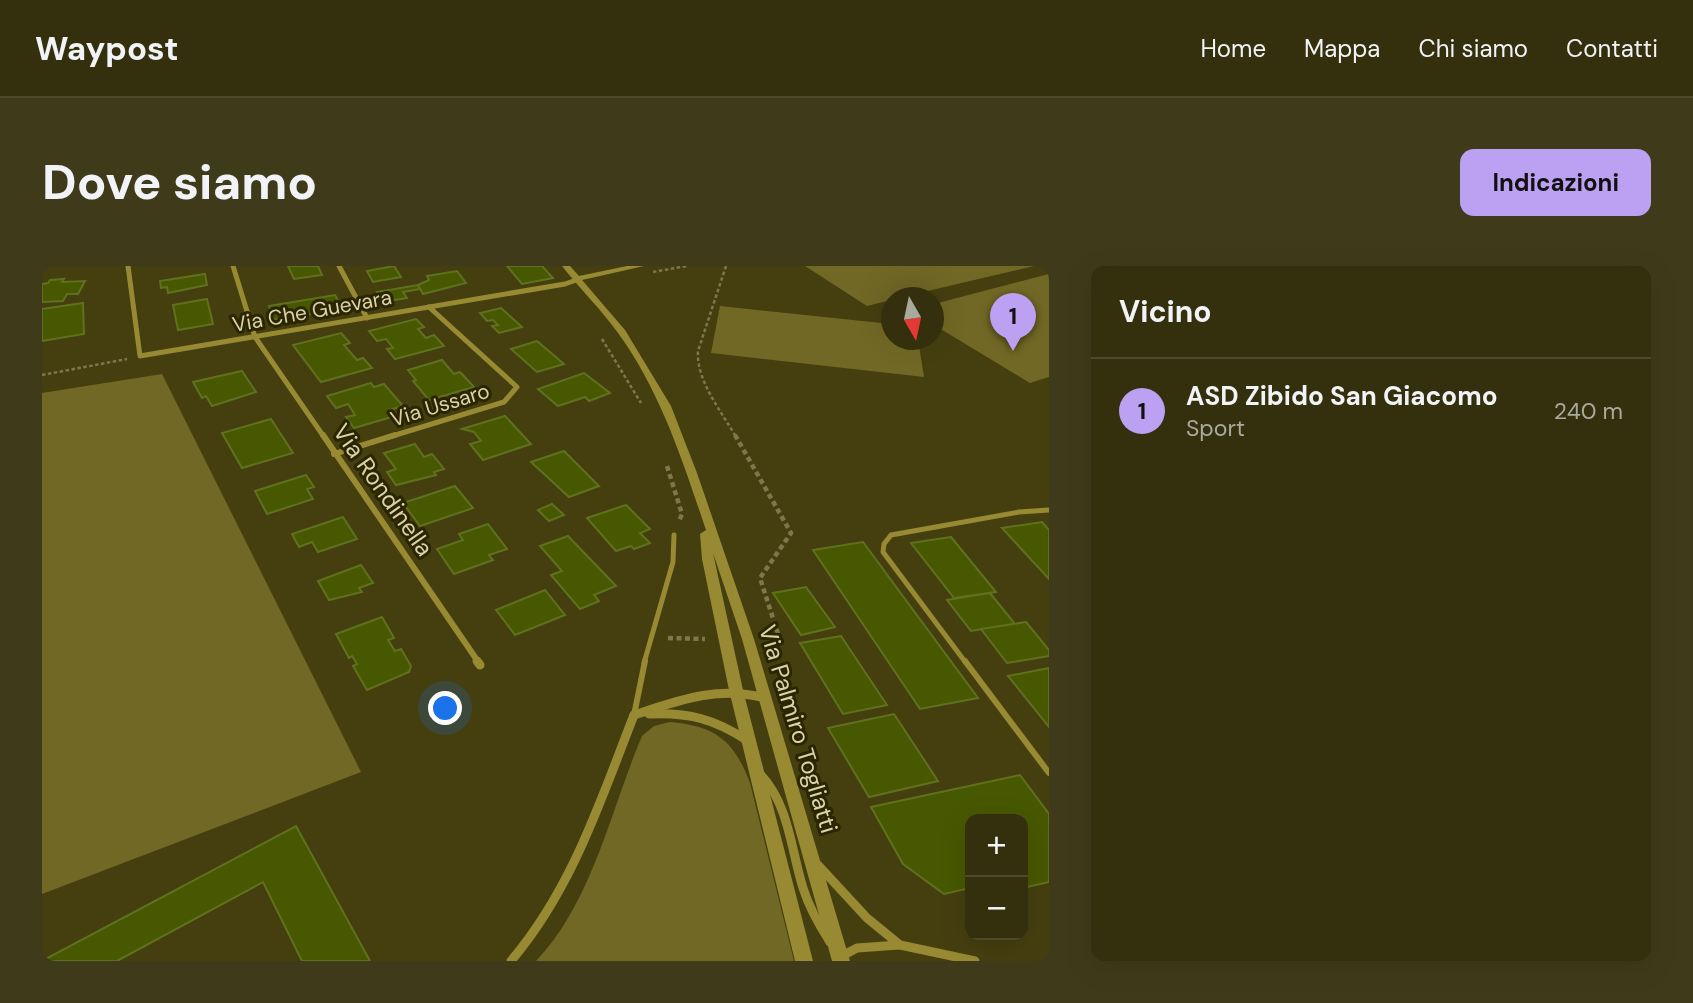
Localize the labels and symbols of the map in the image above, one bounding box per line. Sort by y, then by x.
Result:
street label: Via Che Guevara [230,283,394,339]
north arrow [881,287,944,350]
pin: 1 [990,293,1036,351]
street label: Via Ussaro [387,377,493,433]
street label: Via Rondinella [326,417,440,562]
street label: Via Palmiro Togliatti [752,621,845,837]
your location [428,691,462,725]

